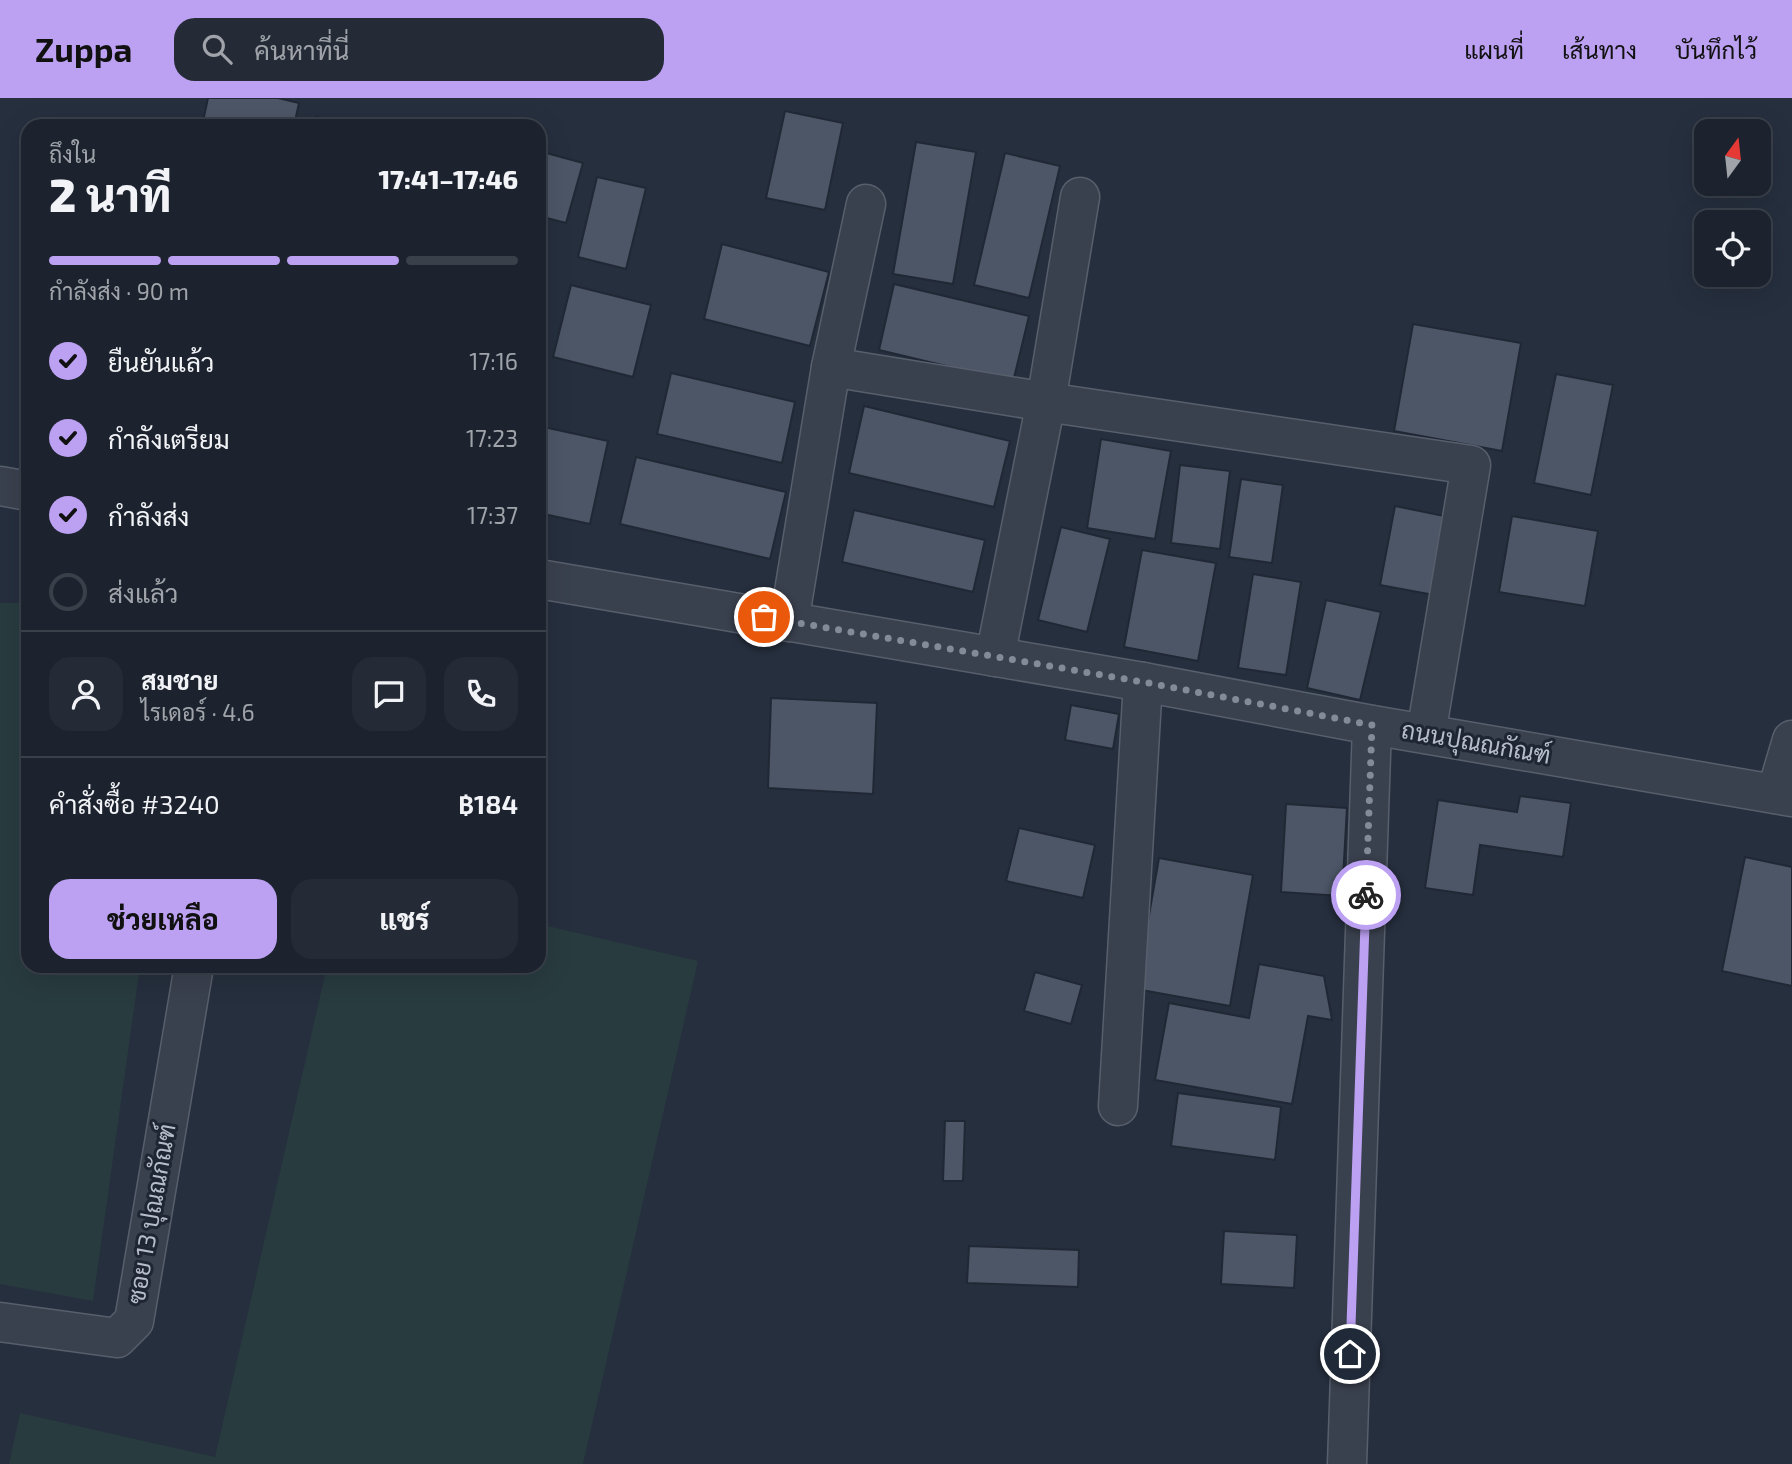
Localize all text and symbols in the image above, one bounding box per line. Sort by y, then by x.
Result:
search box [174,18,664,81]
text: Zuppa [35,29,132,69]
icon: search [198,30,236,68]
text: ค้นหาที่นี่ [254,34,349,65]
text: แผนที่ [1464,35,1524,64]
text: เส้นทาง [1562,35,1637,64]
text: บันทึกไว้ [1675,35,1757,64]
north arrow [1694,119,1771,196]
map controls [1694,119,1771,287]
text: ถึงใน [49,140,96,168]
text: 17:41–17:46 [378,163,518,194]
text: 2 นาที [49,166,171,221]
button: locate [1694,210,1771,287]
text: กำลังส่ง · 90 m [49,277,189,305]
icon: check [49,342,87,380]
text: ยืนยันแล้ว [108,346,214,377]
text: 17:16 [469,347,518,375]
icon: check [49,419,87,457]
text: กำลังเตรียม [108,423,230,454]
text: 17:23 [466,424,518,452]
icon: check [49,496,87,534]
text: กำลังส่ง [108,500,189,531]
text: 17:37 [467,501,518,529]
text: ส่งแล้ว [108,577,178,608]
pin [734,587,794,647]
icon: bag [745,598,783,636]
button: person [49,657,123,731]
button: chat [352,657,426,731]
button: phone [444,657,518,731]
text: สมชาย [141,664,218,695]
text: ไรเดอร์ · 4.6 [141,698,255,726]
street label: ถนนปุณณกัณฑ์ [1399,714,1553,772]
text: คำสั่งซื้อ #3240 [49,788,220,819]
text: ฿184 [458,788,518,819]
courier [1331,860,1401,930]
icon: bike [1347,876,1385,914]
button: ช่วยเหลือ [49,879,277,959]
button: แชร์ [291,879,518,959]
street label: ซอย 13 ปุณณกัณฑ์ [120,1121,184,1307]
pin [1320,1324,1380,1384]
icon: home [1331,1335,1369,1373]

